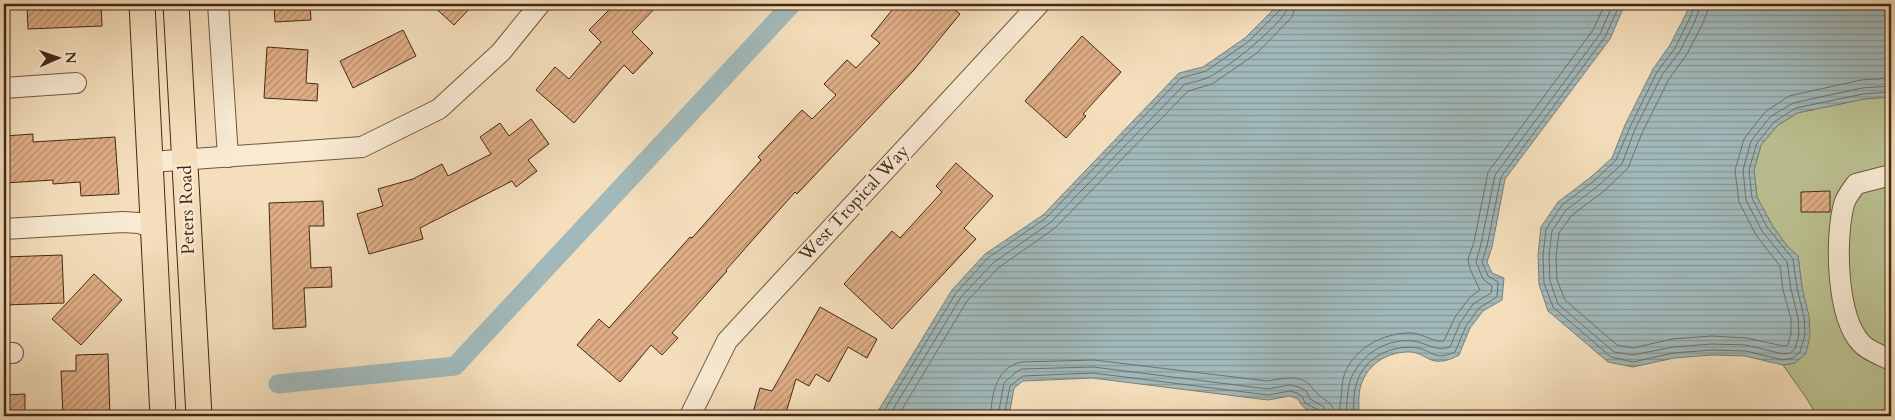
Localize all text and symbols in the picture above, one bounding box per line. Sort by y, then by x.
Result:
north arrow [32,32,82,82]
text: N [61,51,80,64]
street label: West Tropical Way [793,139,915,268]
street label: Peters Road [173,164,201,255]

